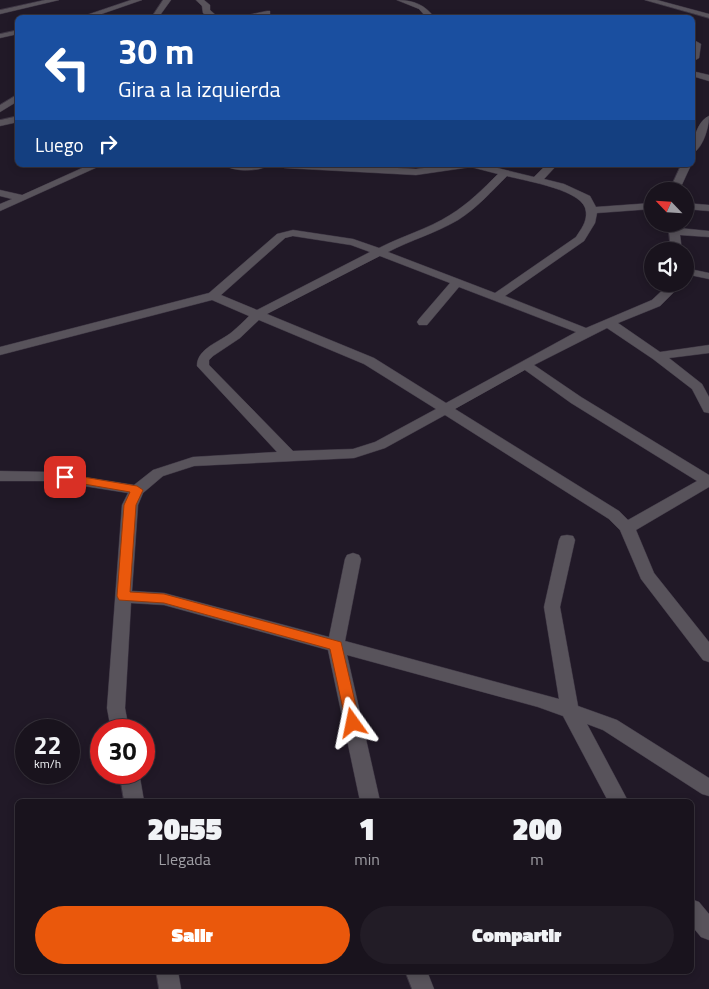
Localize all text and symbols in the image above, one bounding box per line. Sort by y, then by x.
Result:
text: 30 m [118,24,194,78]
icon: left [35,35,100,100]
text: Gira a la izquierda [118,72,281,106]
text: Luego [35,130,84,159]
icon: right [94,130,122,158]
north arrow [644,182,694,232]
map controls [644,182,694,292]
button: sound [644,242,694,292]
pin [44,456,86,498]
icon: arrive [51,463,79,491]
position arrow [326,696,378,748]
speed limit sign: 30 [90,719,155,784]
text: 22 [33,726,62,764]
text: km/h [34,754,61,773]
text: 20:55 [147,806,222,852]
text: 1 [359,806,375,852]
text: 200 [512,806,562,852]
text: Llegada [159,847,211,871]
text: min [354,847,380,871]
text: m [530,847,544,871]
button: Salir [35,906,350,964]
button: Compartir [360,906,674,964]

